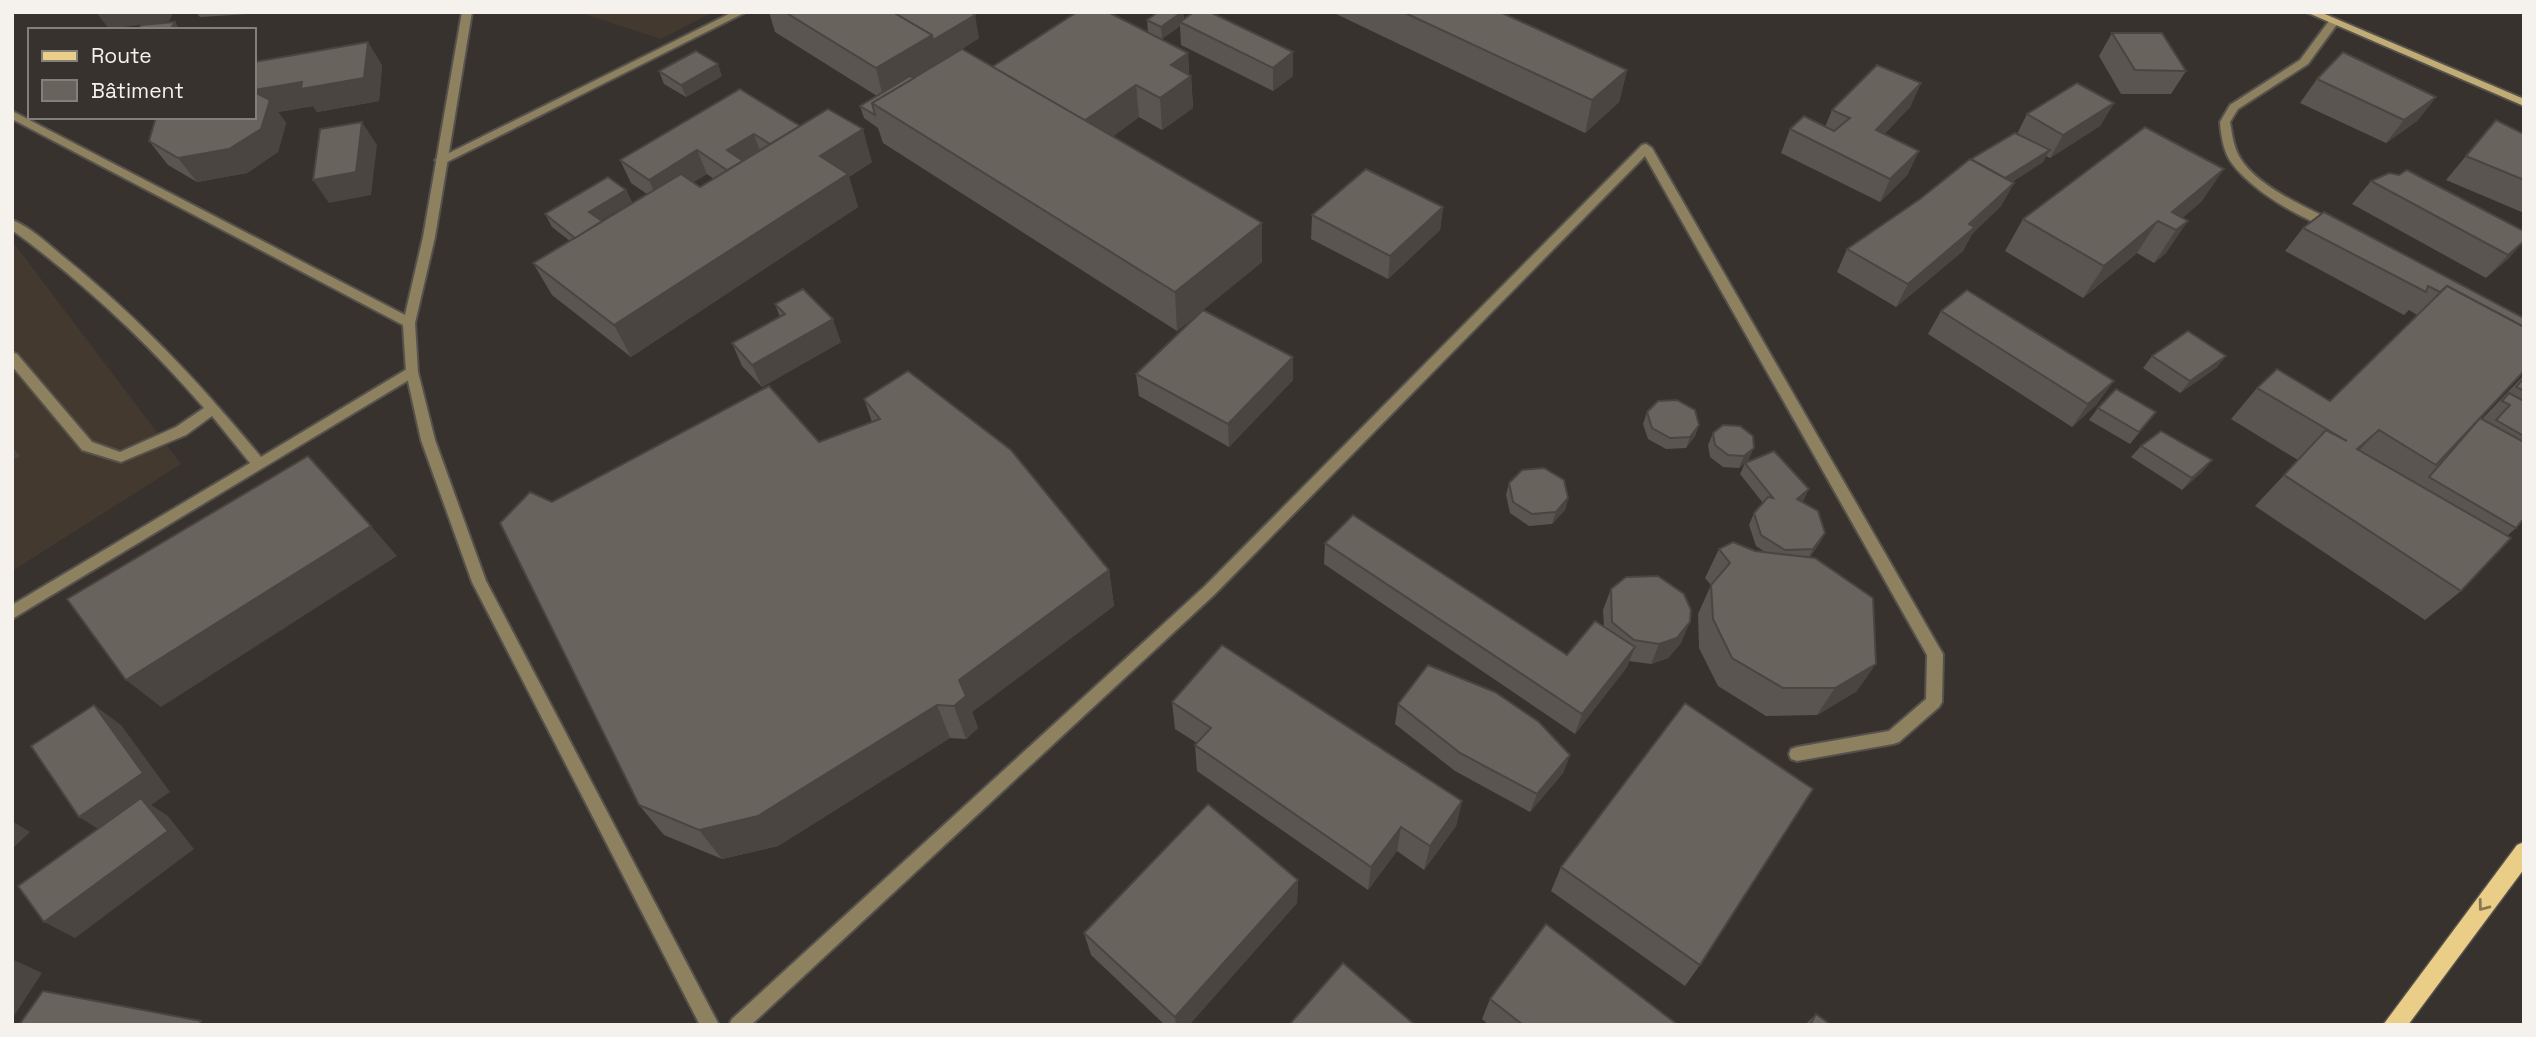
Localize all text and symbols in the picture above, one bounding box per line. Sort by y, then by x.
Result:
legend [28,28,256,119]
text: Route [91,42,152,69]
text: Bâtiment [91,77,184,104]
one-way arrow [2478,898,2491,911]

